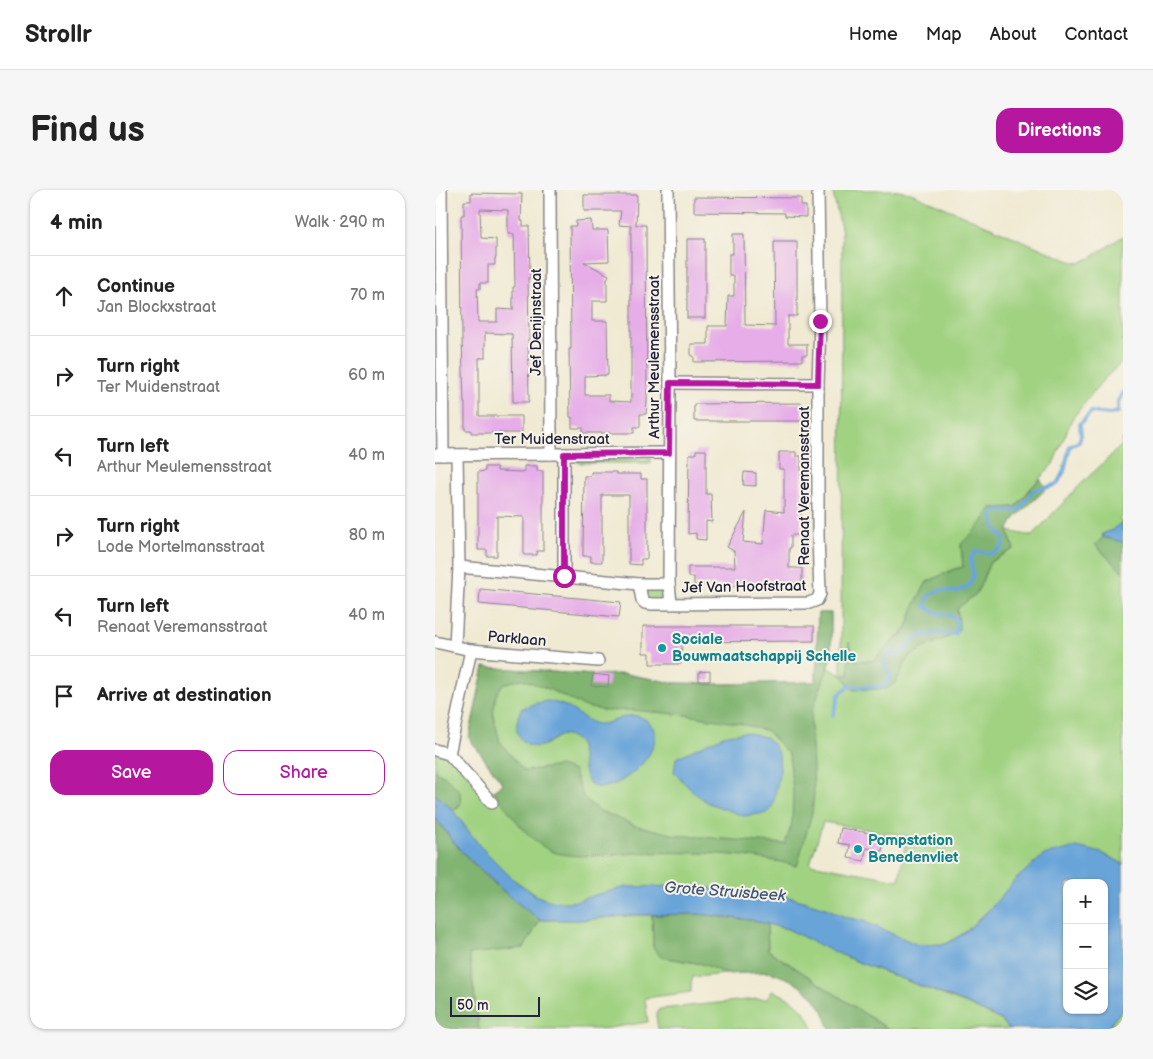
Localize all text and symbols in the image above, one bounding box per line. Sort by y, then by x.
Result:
text: Strollr [25,20,92,49]
text: Home [849,24,898,45]
text: Map [926,24,962,45]
text: About [990,24,1037,45]
text: Contact [1065,24,1128,45]
button: Directions [996,108,1123,153]
text: Find us [30,109,145,152]
text: 4 min [50,210,103,235]
text: Walk · 290 m [295,213,385,232]
street label: Jef Denijnstraat [527,268,546,376]
text: Continue [97,275,175,298]
street label: Arthur Meulemensstraat [645,275,664,439]
icon: ahead [50,282,78,310]
text: 70 m [350,286,385,305]
text: Jan Blockxstraat [97,298,216,317]
route end [809,310,832,333]
text: Turn right [97,355,180,378]
icon: right [50,362,78,390]
text: 60 m [348,366,385,385]
text: Ter Muidenstraat [97,378,220,397]
street label: Renaat Veremansstraat [795,406,814,566]
street label: Ter Muidenstraat [494,430,610,449]
text: Turn left [97,435,169,458]
icon: left [50,442,78,470]
text: 40 m [348,446,385,465]
text: Arthur Meulemensstraat [97,458,272,477]
text: Turn right [97,515,180,538]
icon: right [50,522,78,550]
text: 80 m [349,526,385,545]
text: Lode Mortelmansstraat [97,538,265,557]
route start [553,565,576,588]
street label: Jef Van Hoofstraat [682,576,807,598]
text: Turn left [97,595,169,618]
icon: left [50,602,78,630]
text: 40 m [348,606,385,625]
text: Renaat Veremansstraat [97,618,267,637]
street label: Parklaan [487,627,547,651]
place label: Sociale Bouwmaatschappij Schelle [672,630,856,666]
marker: Sociale Bouwmaatschappij Schelle [656,642,668,654]
icon: arrive [50,682,78,710]
text: Arrive at destination [97,684,272,707]
button: Save [50,750,213,795]
button: Share [223,750,385,795]
place label: Pompstation Benedenvliet [868,831,958,867]
marker: Pompstation Benedenvliet [852,843,864,855]
water label: Grote Struisbeek [664,878,787,906]
map controls [1063,879,1108,1014]
button: + [1063,879,1108,924]
button: − [1063,924,1108,969]
button: layers [1063,969,1108,1014]
scale bar [450,994,540,1017]
text: 50 m [457,997,489,1014]

